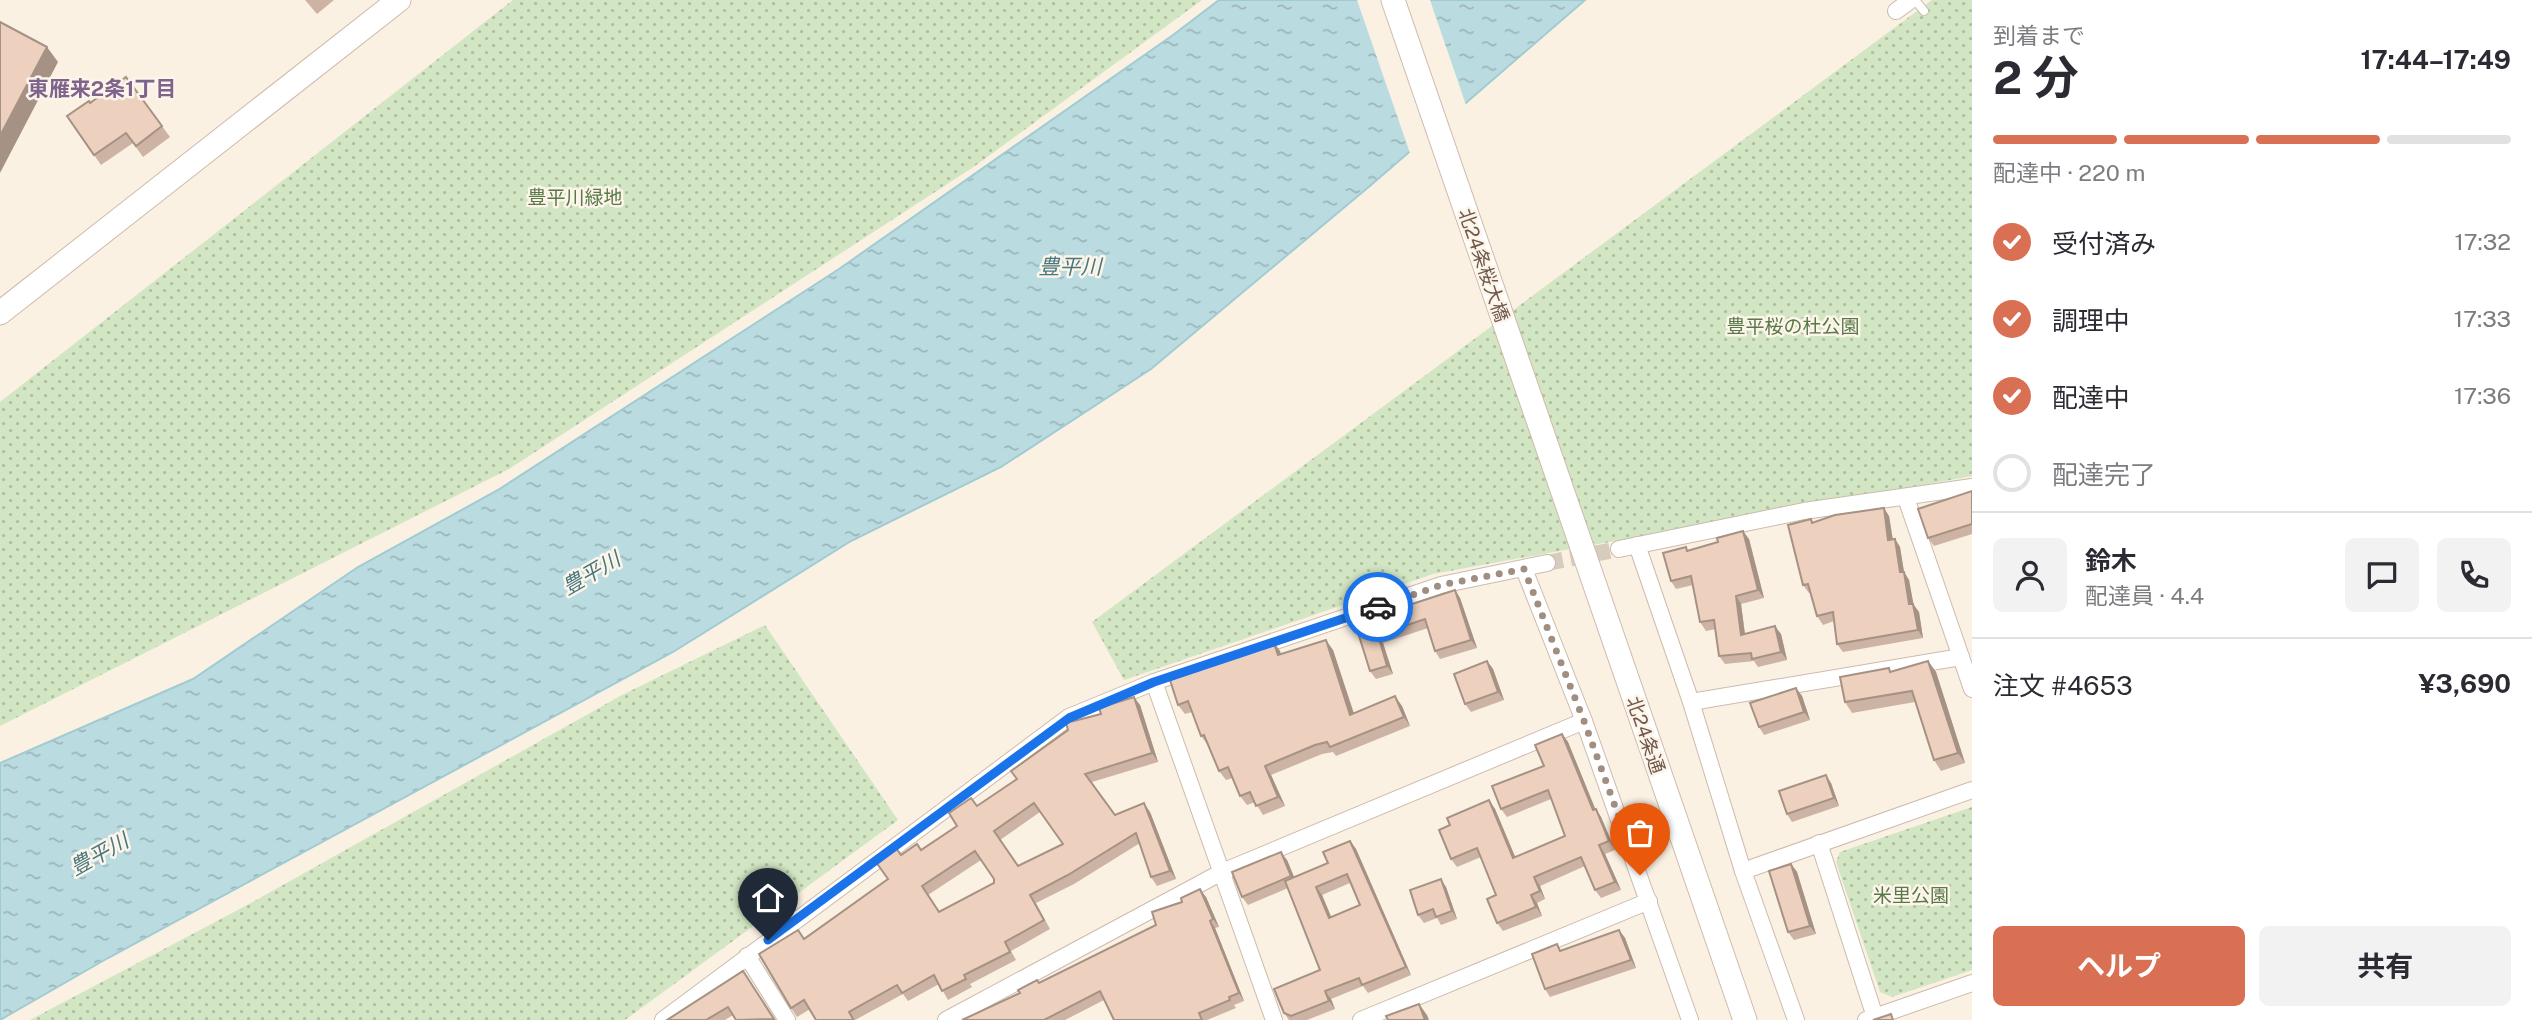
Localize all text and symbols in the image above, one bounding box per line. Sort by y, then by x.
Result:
text: 到着まで [1993,22,2085,49]
text: 17:44–17:49 [2360,44,2511,75]
text: 2 分 [1993,50,2079,104]
district label: 東雁来2条1丁目 [28,76,176,101]
text: 配達中 · 220 m [1993,159,2145,186]
park label: 豊平川緑地 [527,186,623,208]
street label: 北24条桜大橋 [1454,206,1514,324]
icon: check [1993,223,2031,261]
text: 受付済み [2052,228,2156,259]
text: 17:32 [2454,228,2511,255]
water label: 豊平川 [1039,254,1103,279]
icon: check [1993,300,2031,338]
text: 調理中 [2052,305,2130,336]
text: 17:33 [2454,305,2511,332]
park label: 豊平桜の杜公園 [1726,315,1860,337]
icon: check [1993,377,2031,415]
text: 配達中 [2052,382,2130,413]
text: 17:36 [2454,382,2511,409]
text: 配達完了 [2052,459,2156,490]
button: person [1993,538,2067,612]
button: chat [2345,538,2419,612]
button: phone [2437,538,2511,612]
water label: 豊平川 [557,545,626,600]
text: 鈴木 [2085,545,2137,576]
courier [1343,572,1413,642]
text: 配達員 · 4.4 [2085,582,2204,609]
icon: car [1359,588,1397,626]
text: ¥3,690 [2418,668,2511,699]
text: 注文 #4653 [1993,670,2133,701]
street label: 北24条通 [1623,693,1669,777]
pin [1610,803,1670,875]
icon: bag [1621,814,1659,852]
water label: 豊平川 [65,827,134,880]
pin [738,868,798,940]
icon: home [749,879,787,917]
park label: 米里公園 [1873,884,1949,906]
button: ヘルプ [1993,926,2245,1006]
button: 共有 [2259,926,2511,1006]

